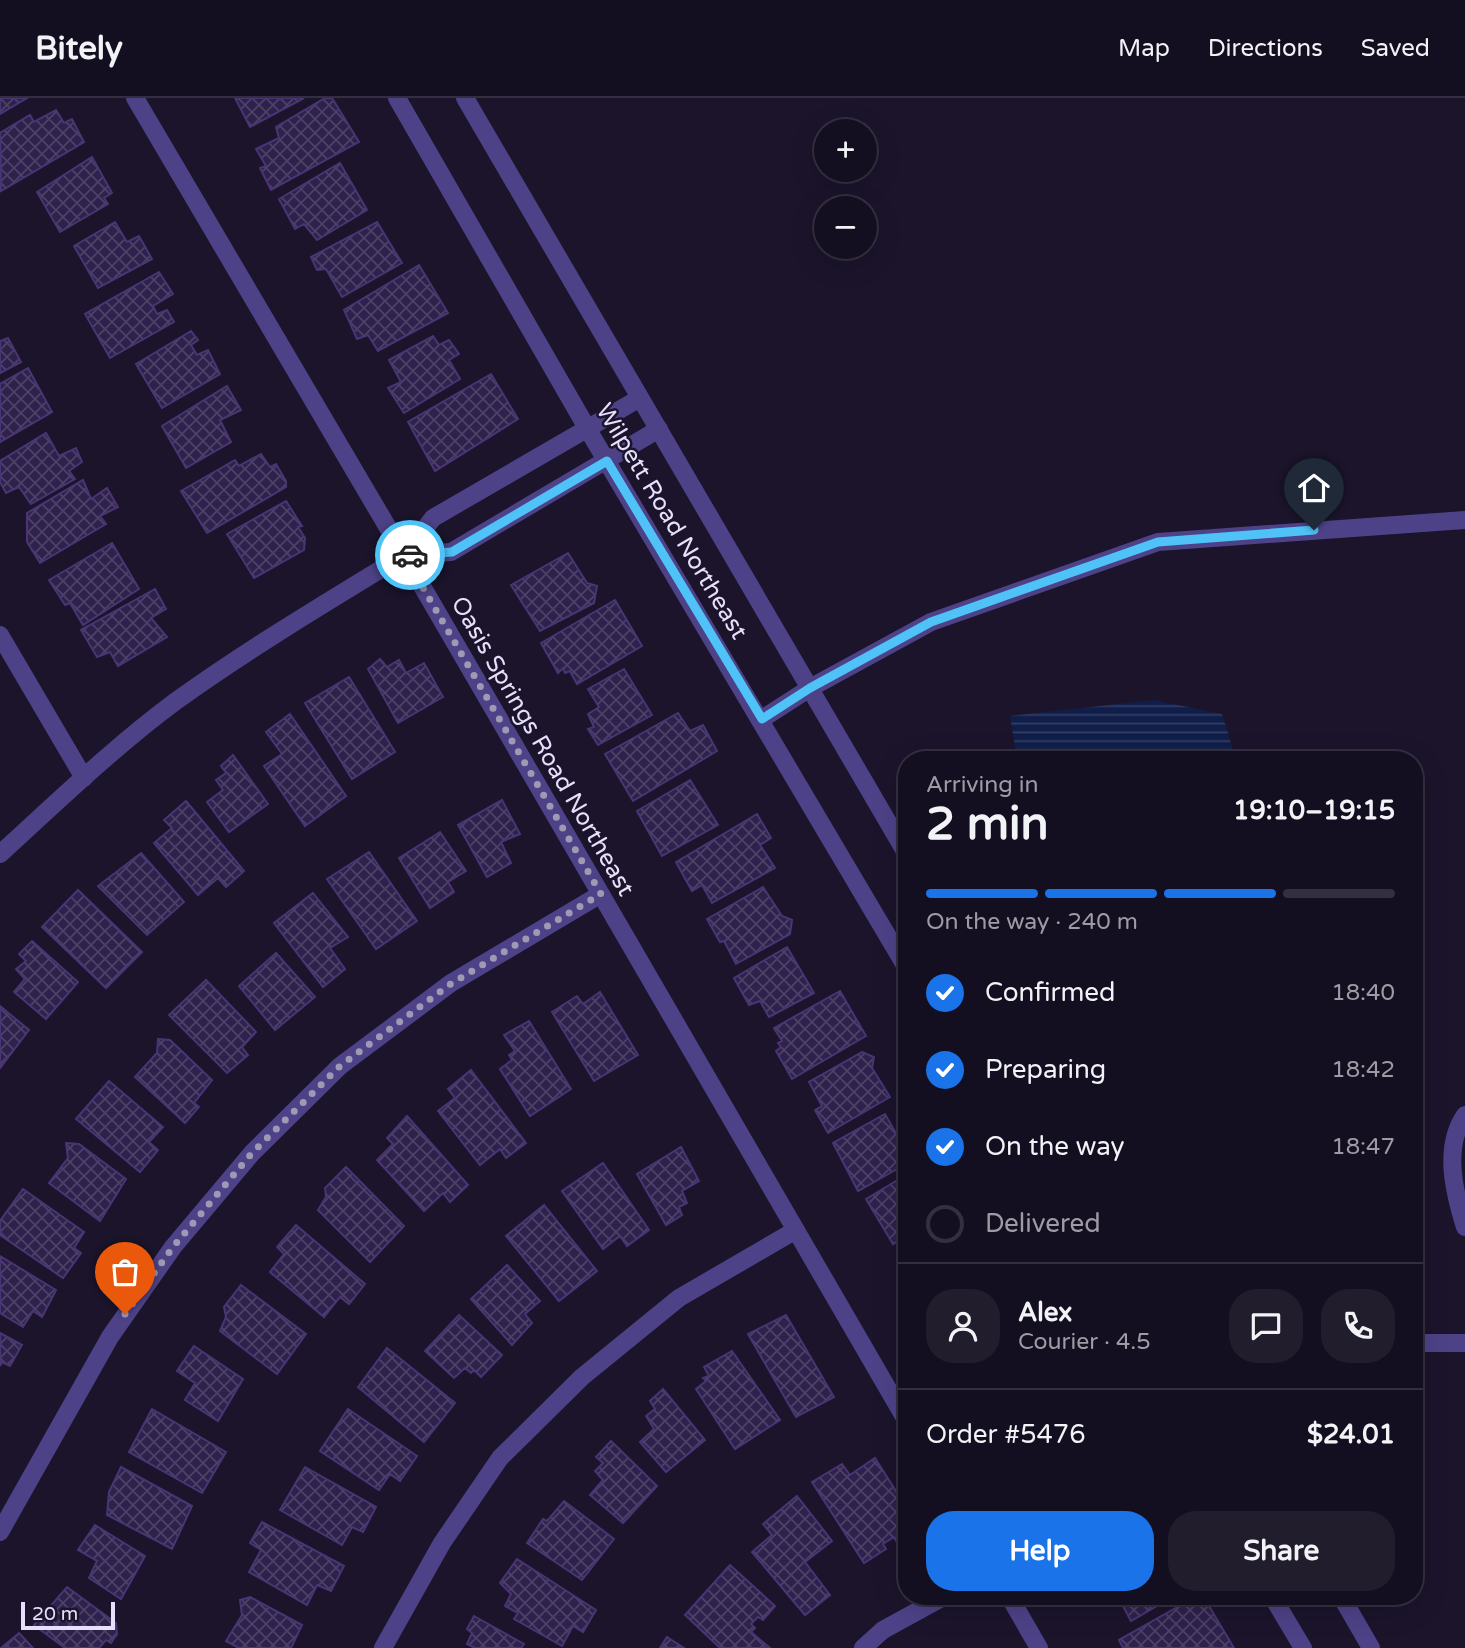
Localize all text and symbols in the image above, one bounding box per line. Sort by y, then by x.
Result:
text: Bitely [35,29,123,68]
text: Map [1118,34,1170,63]
text: Directions [1208,34,1323,63]
text: Saved [1361,34,1430,63]
map controls [814,119,877,259]
button: + [814,119,877,182]
button: − [814,196,877,259]
street label: Wilpett Road Northeast [590,398,754,644]
pin [1284,458,1344,530]
icon: home [1295,469,1333,507]
courier [375,520,445,590]
icon: car [391,536,429,574]
street label: Oasis Springs Road Northeast [445,591,640,901]
text: Arriving in [926,771,1039,799]
text: 19:10–19:15 [1233,795,1395,826]
text: 2 min [926,797,1049,852]
text: On the way · 240 m [926,908,1138,936]
icon: check [926,974,964,1012]
text: Confirmed [985,977,1115,1008]
text: 18:40 [1331,979,1395,1007]
icon: check [926,1051,964,1089]
text: Preparing [985,1054,1106,1085]
text: 18:42 [1331,1056,1395,1084]
icon: check [926,1128,964,1166]
text: On the way [985,1131,1125,1162]
text: 18:47 [1331,1133,1395,1161]
text: Delivered [985,1208,1101,1239]
pin [95,1242,155,1314]
icon: bag [106,1253,144,1291]
button: person [926,1289,1000,1363]
button: chat [1229,1289,1303,1363]
button: phone [1321,1289,1395,1363]
text: Alex [1018,1297,1072,1328]
text: Courier · 4.5 [1018,1328,1151,1356]
text: Order #5476 [926,1419,1086,1450]
text: $24.01 [1307,1419,1395,1450]
button: Help [926,1511,1154,1591]
button: Share [1168,1511,1395,1591]
scale bar [21,1599,116,1631]
text: 20 m [32,1603,78,1625]

